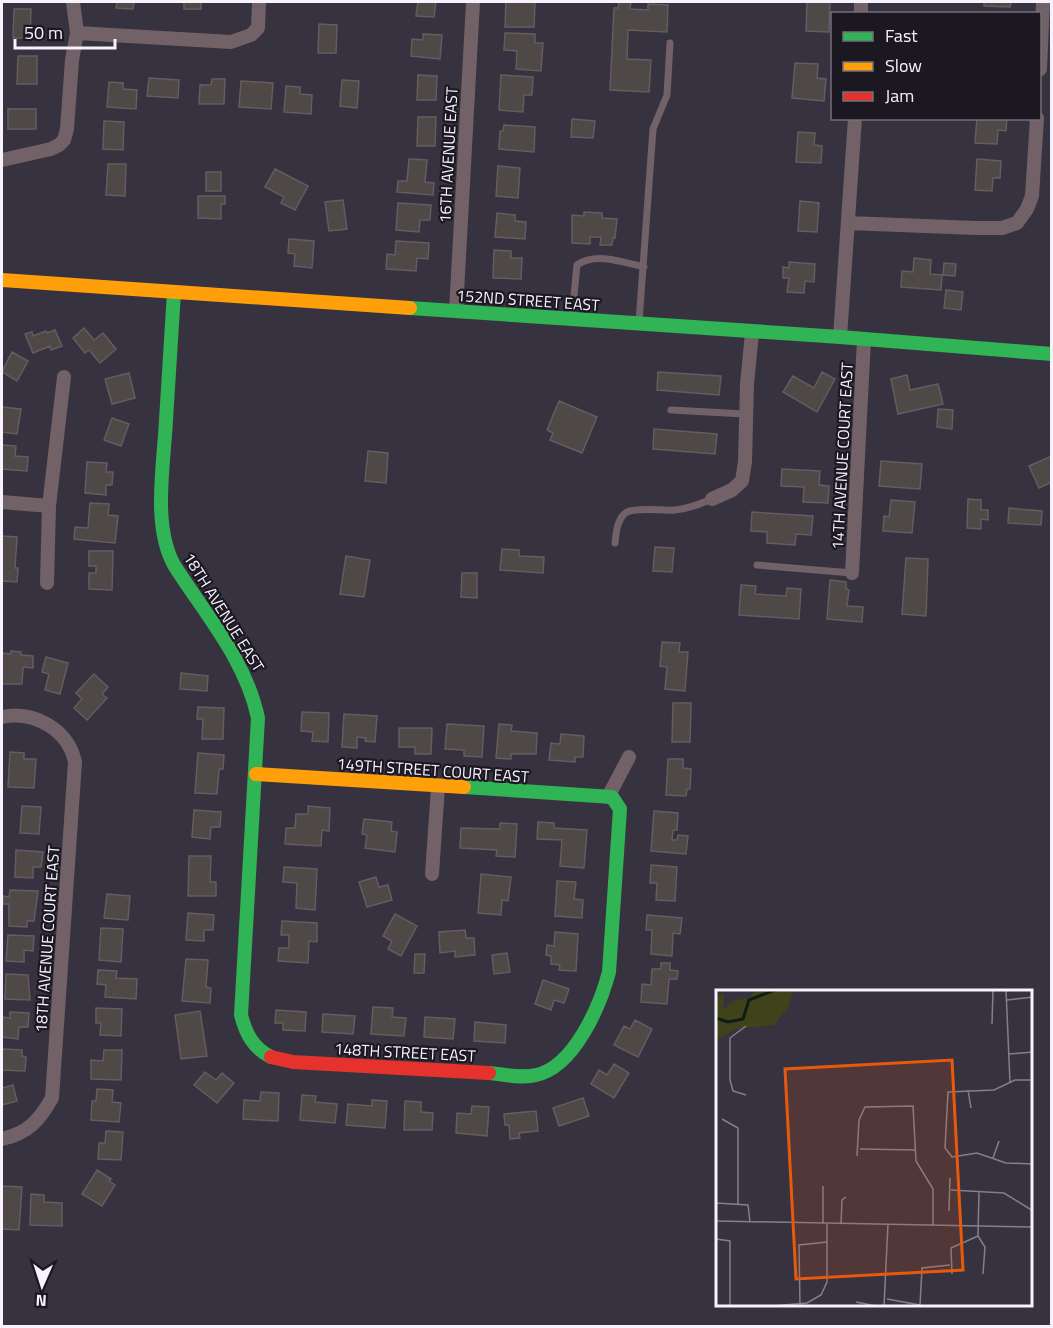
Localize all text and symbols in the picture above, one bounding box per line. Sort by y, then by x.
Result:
scale bar [15,12,116,50]
legend [831,12,1041,120]
text: 50 m [24,19,63,46]
text: Fast [885,22,918,49]
text: Slow [885,52,922,79]
text: Jam [885,82,914,109]
street label: 16TH AVENUE EAST [432,86,464,224]
street label: 152ND STREET EAST [456,283,601,317]
street label: 14TH AVENUE COURT EAST [825,361,859,550]
street label: 18TH AVENUE EAST [178,548,271,677]
street label: 149TH STREET COURT EAST [336,751,530,789]
street label: 18TH AVENUE COURT EAST [28,844,66,1033]
inset map [716,990,1032,1307]
street label: 148TH STREET EAST [334,1036,477,1068]
north arrow [12,1256,72,1316]
text: N [35,1289,47,1313]

